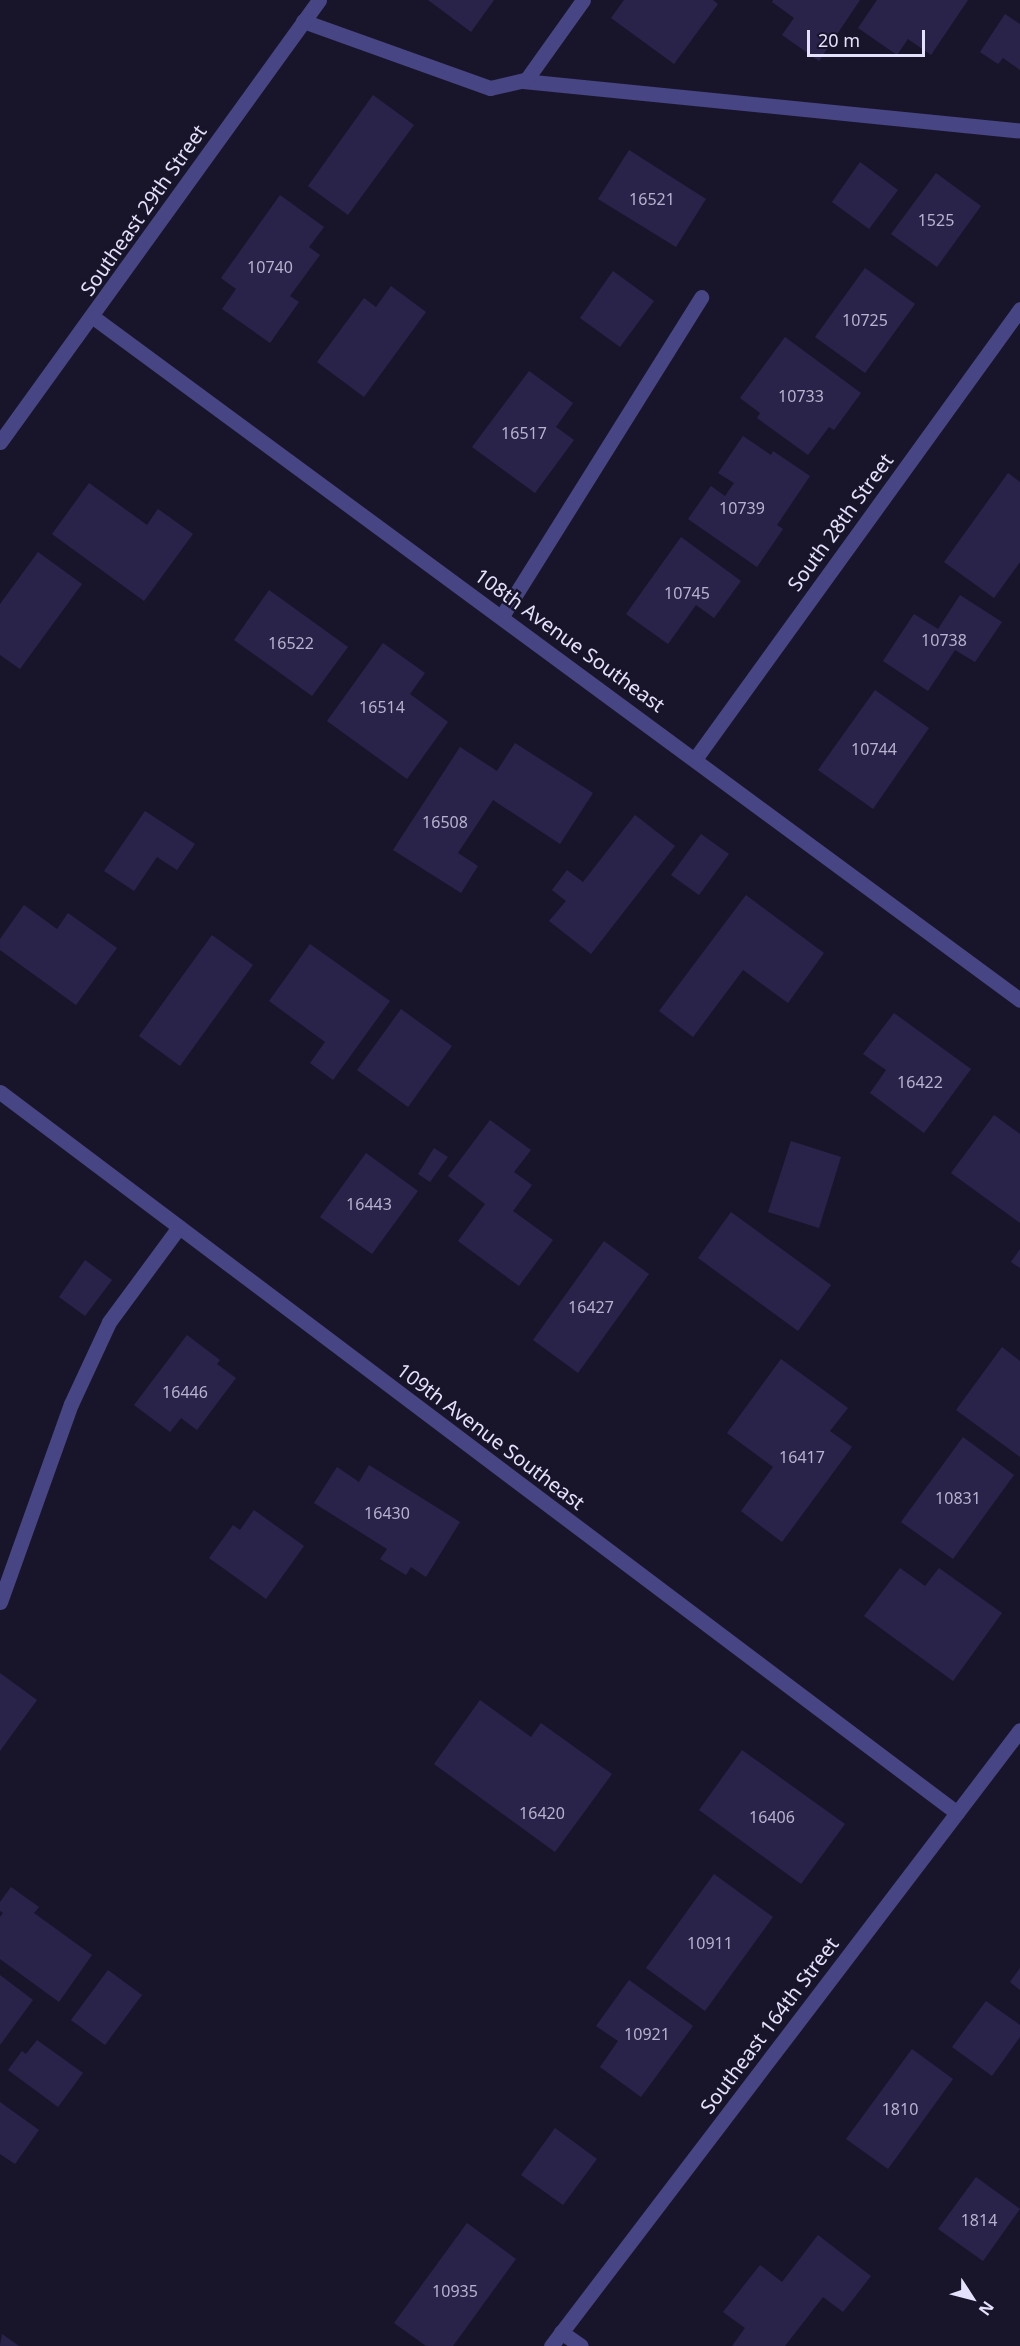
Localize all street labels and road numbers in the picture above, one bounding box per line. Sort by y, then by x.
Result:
street label: Southeast 29th Street [75,120,211,300]
street label: South 28th Street [782,449,898,595]
street label: 108th Avenue Southeast [470,563,670,717]
street label: 109th Avenue Southeast [392,1358,590,1514]
street label: Southeast 164th Street [695,1932,843,2118]

